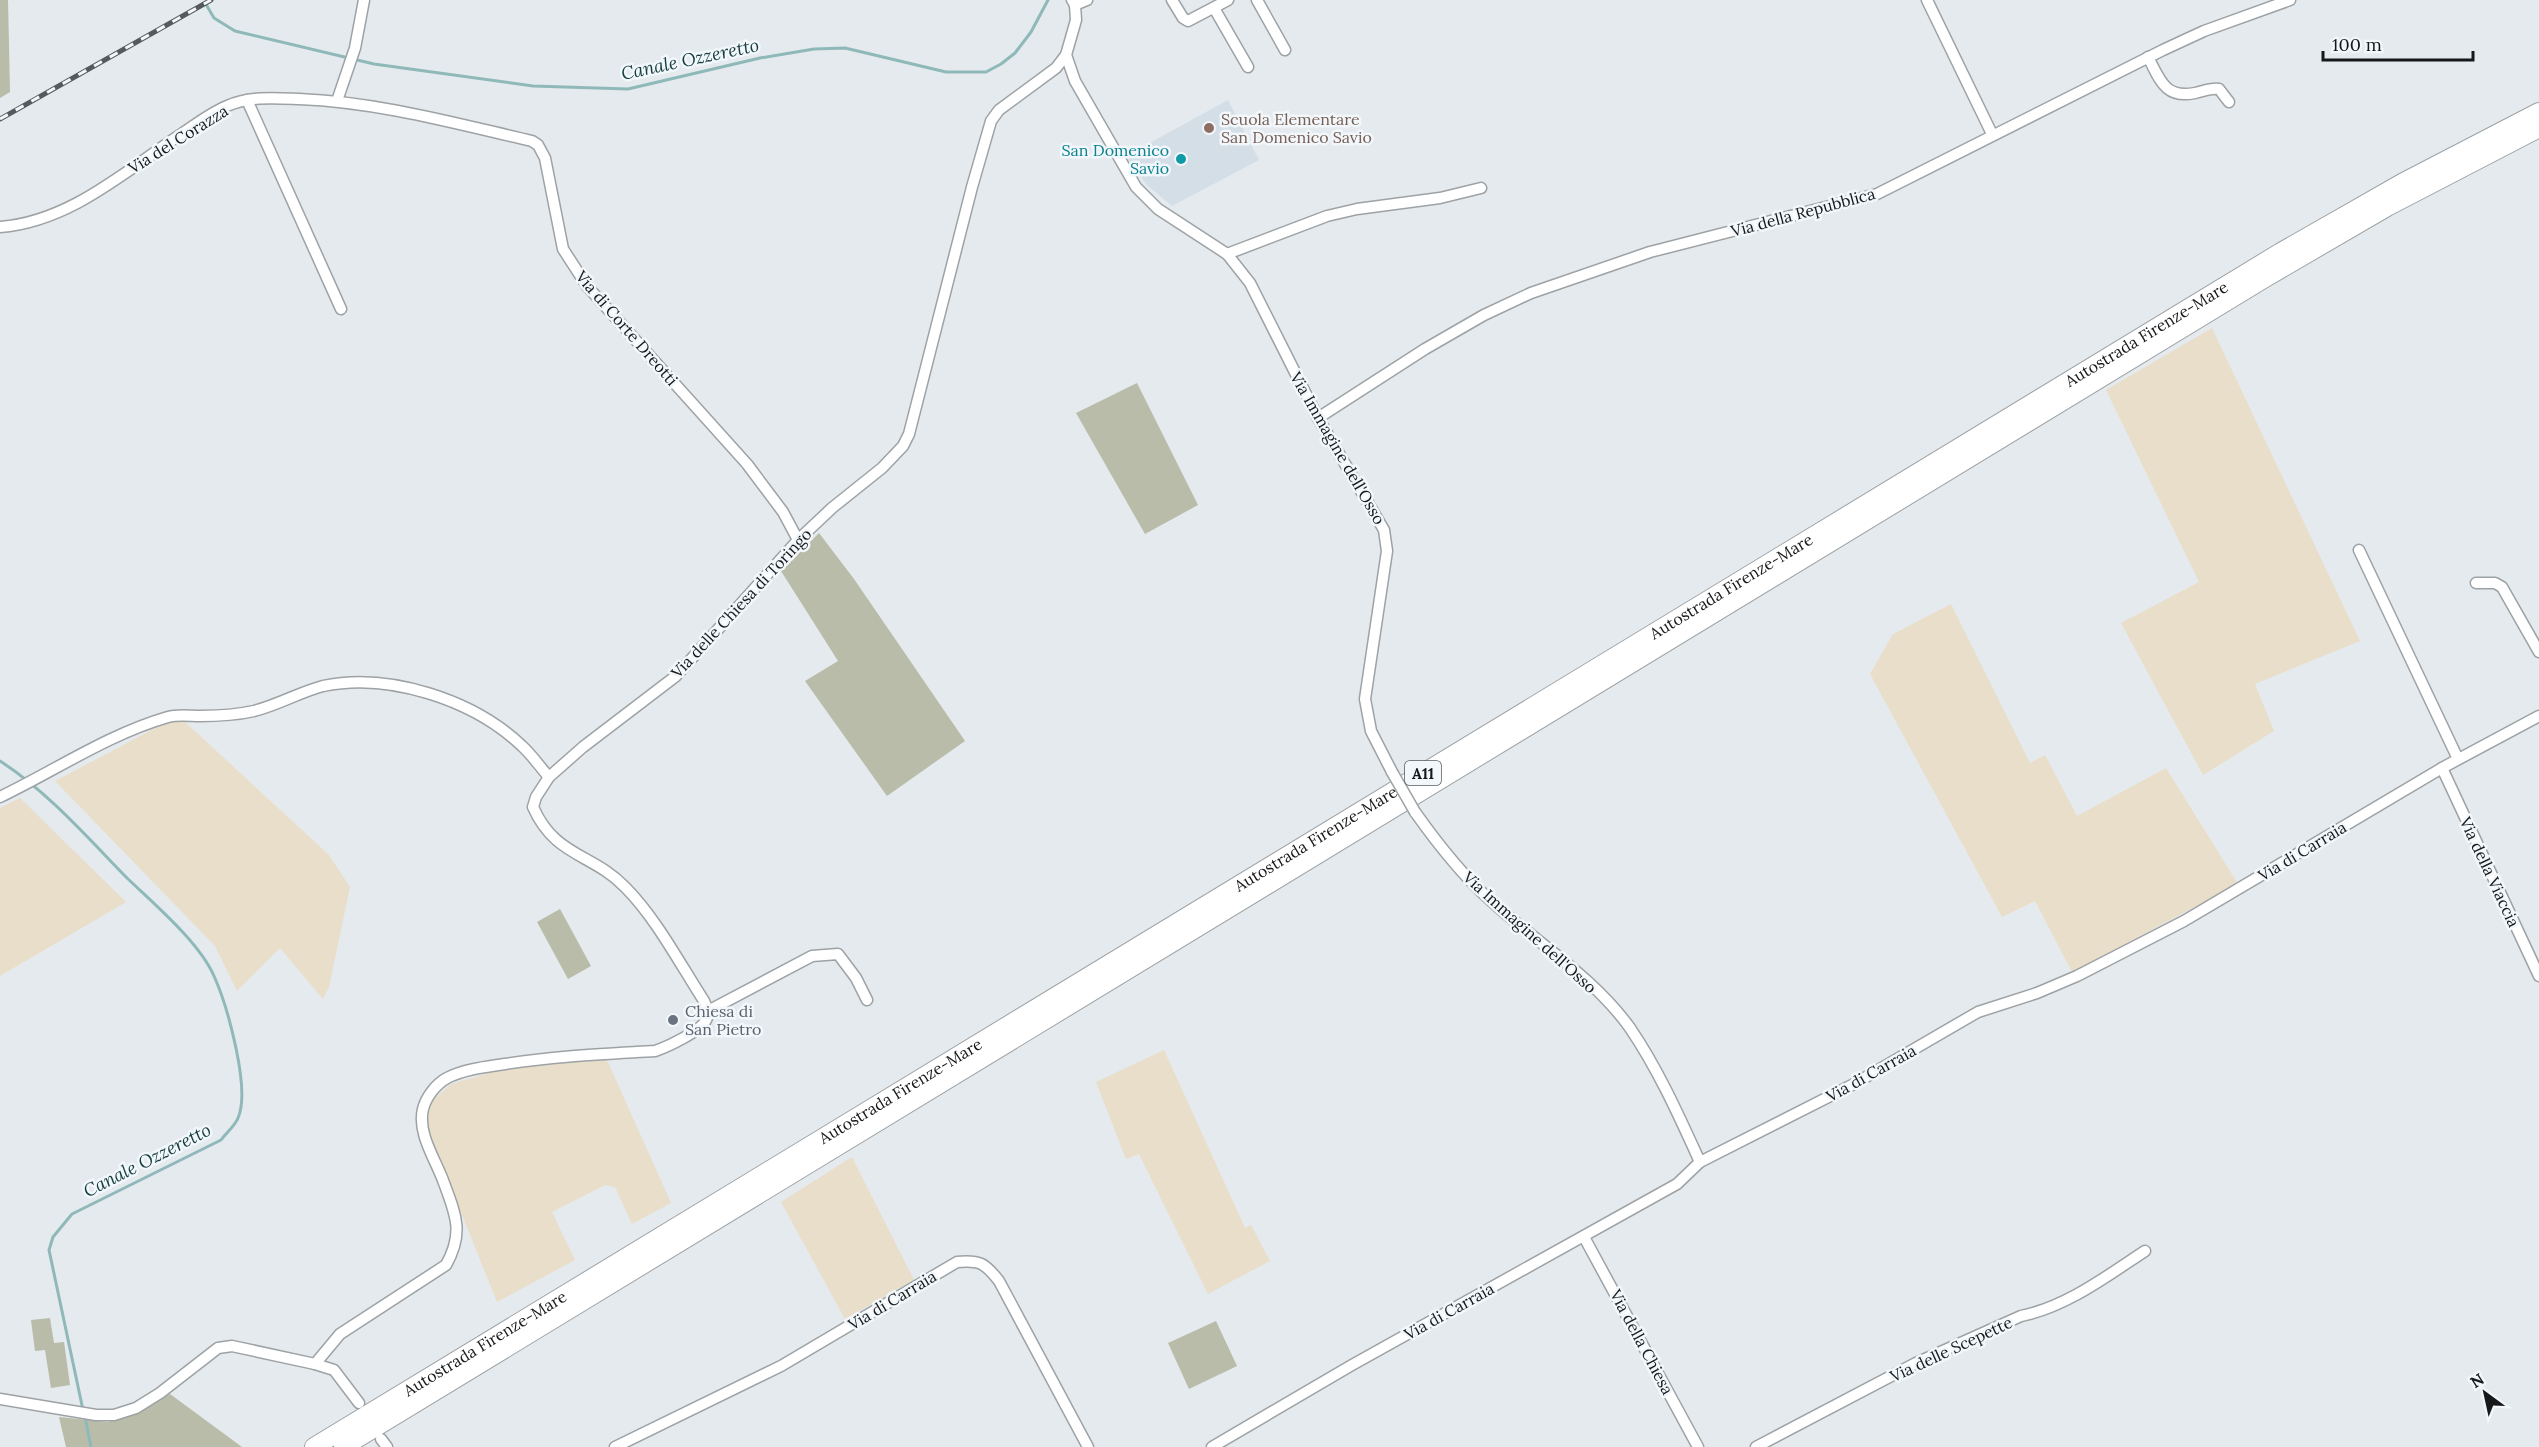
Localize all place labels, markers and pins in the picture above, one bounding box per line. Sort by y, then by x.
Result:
place label: Scuola Elementare San Domenico Savio [1221,109,1372,147]
marker: Scuola Elementare San Domenico Savio [1202,121,1216,135]
place label: San Domenico Savio [1061,140,1169,178]
marker: San Domenico Savio [1174,152,1188,166]
place label: Chiesa di San Pietro [685,1001,761,1039]
marker: Chiesa di San Pietro [666,1013,680,1027]

